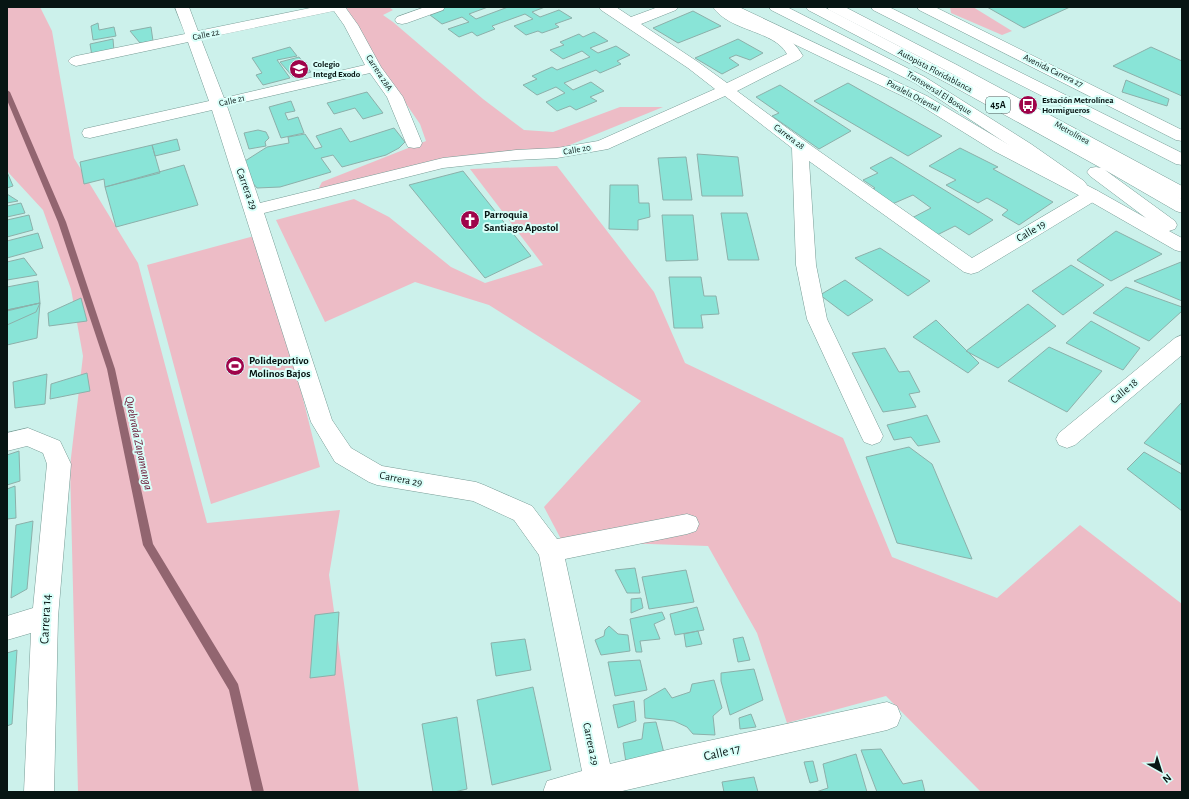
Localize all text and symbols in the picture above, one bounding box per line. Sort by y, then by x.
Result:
street label: Calle 22 [192,28,220,42]
street label: Autopista Floridablanca [896,48,974,94]
street label: Carrera 28A [364,53,394,93]
street label: Avenida Carrera 27 [1022,53,1084,89]
school or university icon: Colegio Integd Exodo [288,58,310,80]
place label: Colegio Integd Exodo [313,60,361,79]
street label: Transversal El Bosque [905,69,973,117]
street label: Paralela Oriental [885,78,941,114]
street label: Calle 21 [218,94,246,108]
bus stop icon: Estación Metrolínea Hormigueros [1017,94,1039,116]
place label: Estación Metrolínea Hormigueros [1042,96,1114,115]
road number: 45A [986,97,1010,113]
street label: Metrolínea [1053,120,1091,146]
street label: Carrera 28 [772,123,806,151]
street label: Calle 20 [563,143,592,157]
street label: Carrera 29 [234,167,260,211]
church icon: Parroquia Santiago Apostol [459,209,481,231]
place label: Parroquia Santiago Apostol [484,209,559,233]
street label: Calle 19 [1014,218,1048,244]
sports icon: Polideportivo Molinos Bajos [224,355,246,377]
place label: Polideportivo Molinos Bajos [249,355,310,379]
street label: Calle 18 [1108,376,1140,406]
water label: Quebrada Zapamanga [122,395,155,491]
street label: Carrera 29 [379,469,423,489]
street label: Carrera 14 [38,594,54,644]
street label: Carrera 29 [581,722,601,766]
street label: Calle 17 [702,742,742,764]
north arrow [1141,751,1181,791]
text: N [1161,772,1173,785]

